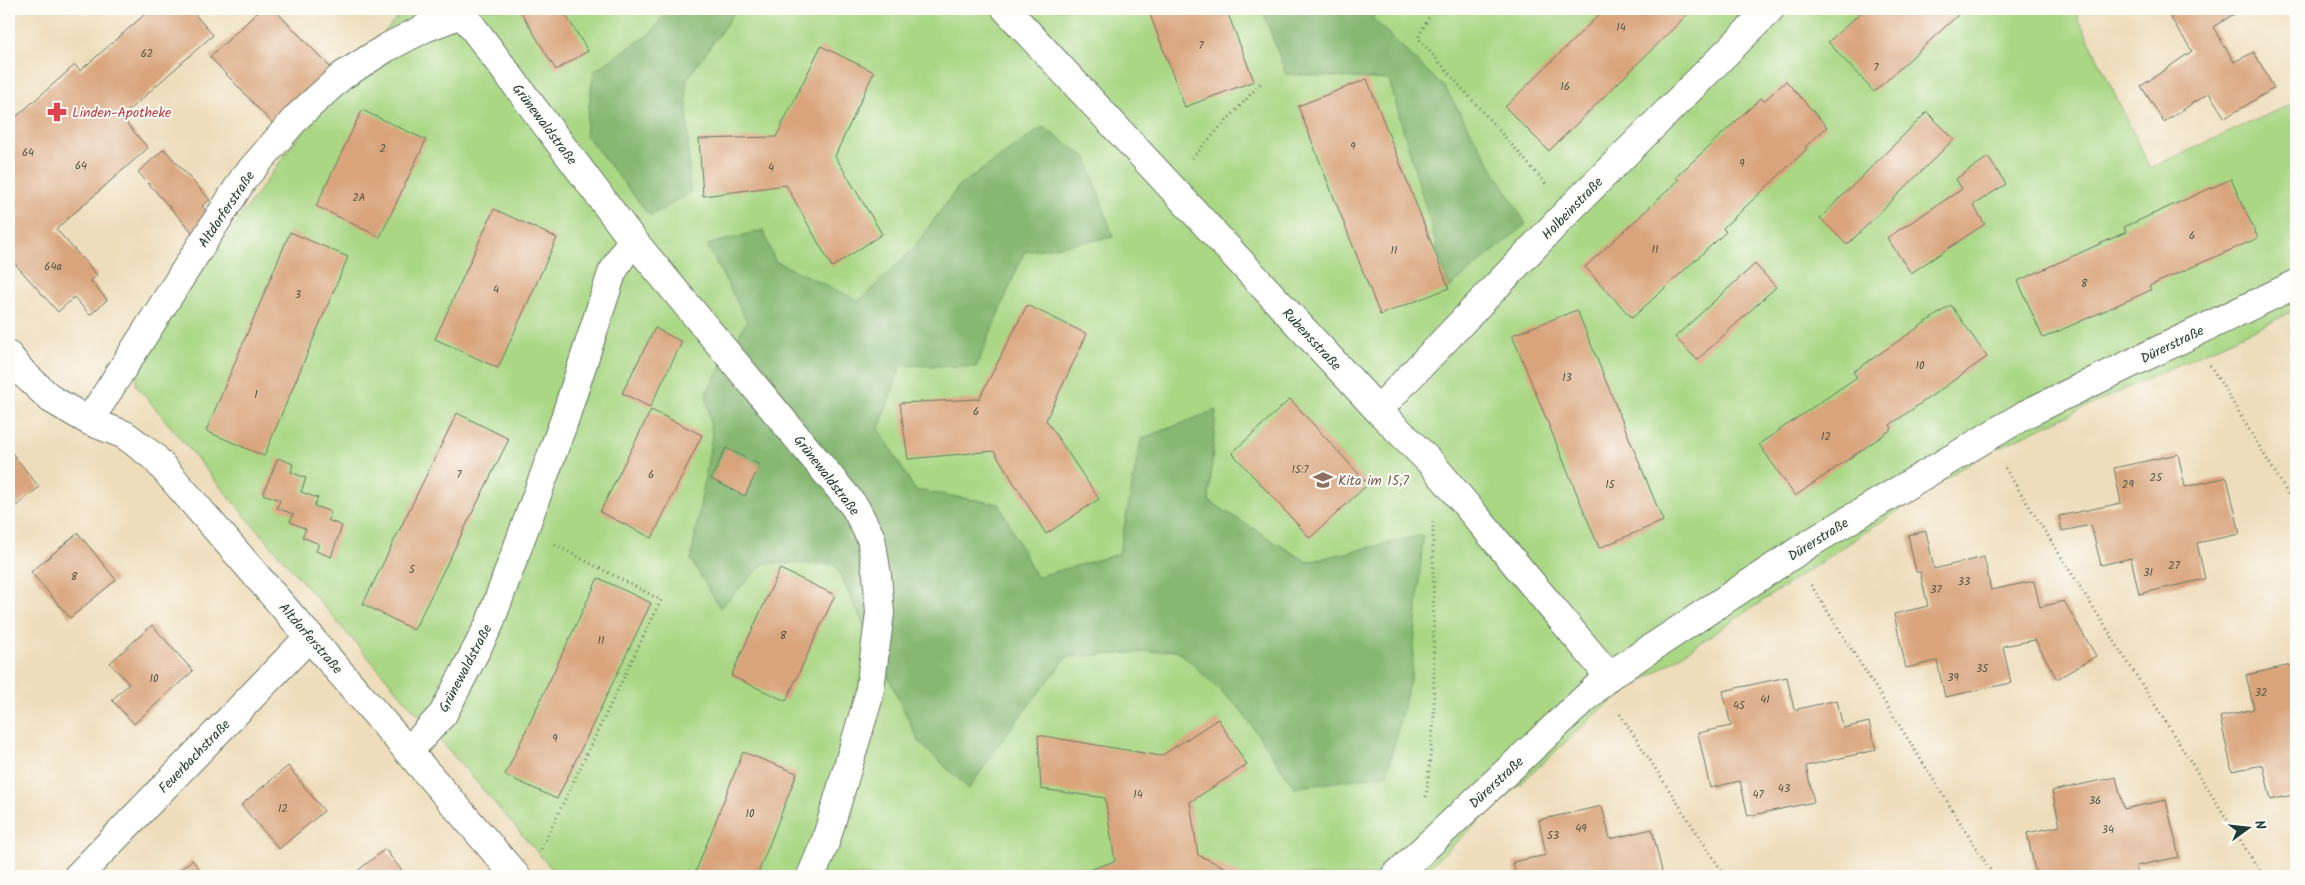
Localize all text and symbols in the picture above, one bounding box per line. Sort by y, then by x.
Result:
house number: 14 [1616,19,1626,37]
house number: 7 [1198,37,1204,55]
house number: 62 [141,45,153,63]
house number: 7 [1873,59,1879,77]
house number: 16 [1560,78,1570,96]
street label: Grünewaldstraße [506,79,583,171]
pharmacy icon: Linden-Apotheke [46,101,68,123]
place label: Linden-Apotheke [72,102,172,124]
house number: 9 [1350,138,1356,156]
house number: 2 [380,140,386,158]
house number: 64 [22,144,34,162]
house number: 9 [1739,155,1745,173]
house number: 64 [75,157,87,175]
house number: 4 [768,159,774,177]
street label: Altdorferstraße [193,166,261,252]
street label: Holbeinstraße [1537,172,1609,245]
house number: 2A [352,189,366,207]
house number: 6 [2189,227,2195,245]
house number: 11 [1652,241,1658,259]
house number: 11 [1391,242,1397,260]
house number: 64a [44,258,62,276]
house number: 8 [2081,275,2088,293]
house number: 4 [493,281,499,299]
house number: 3 [295,286,301,304]
street label: Rubensstraße [1276,303,1347,377]
street label: Dürerstraße [2137,320,2209,370]
house number: 10 [1916,357,1925,375]
house number: 13 [1562,369,1572,387]
house number: 1 [254,386,258,404]
house number: 6 [973,403,979,421]
house number: 12 [1821,428,1831,446]
street label: Grünewaldstraße [788,431,865,521]
house number: 15:7 [1291,461,1309,479]
house number: 7 [456,466,462,484]
house number: 6 [648,466,654,484]
school or university icon: Kita im 15,7 [1312,469,1334,491]
house number: 25 [2150,469,2163,487]
place label: Kita im 15,7 [1338,470,1409,492]
house number: 15 [1605,476,1616,494]
house number: 29 [2122,476,2135,494]
street label: Dürerstraße [1784,512,1854,567]
house number: 27 [2168,557,2181,575]
house number: 5 [409,561,416,579]
house number: 31 [2143,564,2153,582]
house number: 8 [71,568,78,586]
house number: 33 [1958,573,1970,591]
house number: 37 [1930,581,1943,599]
street label: Altdorferstraße [273,598,348,680]
street label: Grünewaldstraße [433,620,499,717]
house number: 8 [780,627,787,645]
house number: 11 [598,632,604,650]
house number: 35 [1976,660,1989,678]
house number: 39 [1947,669,1959,687]
house number: 10 [150,670,159,688]
house number: 32 [2255,684,2267,702]
house number: 41 [1760,691,1770,709]
house number: 45 [1733,697,1746,715]
street label: Feuerbachstraße [153,714,236,799]
house number: 9 [552,730,558,748]
street label: Dürerstraße [1464,751,1530,814]
house number: 43 [1778,780,1790,798]
house number: 14 [1133,786,1143,804]
house number: 47 [1752,786,1764,804]
house number: 36 [2089,792,2101,810]
house number: 12 [278,800,288,818]
north arrow [2222,802,2272,852]
house number: 10 [746,805,755,823]
text: N [2248,818,2271,832]
house number: 49 [1575,820,1587,838]
house number: 34 [2102,821,2114,839]
house number: 53 [1547,827,1559,845]

